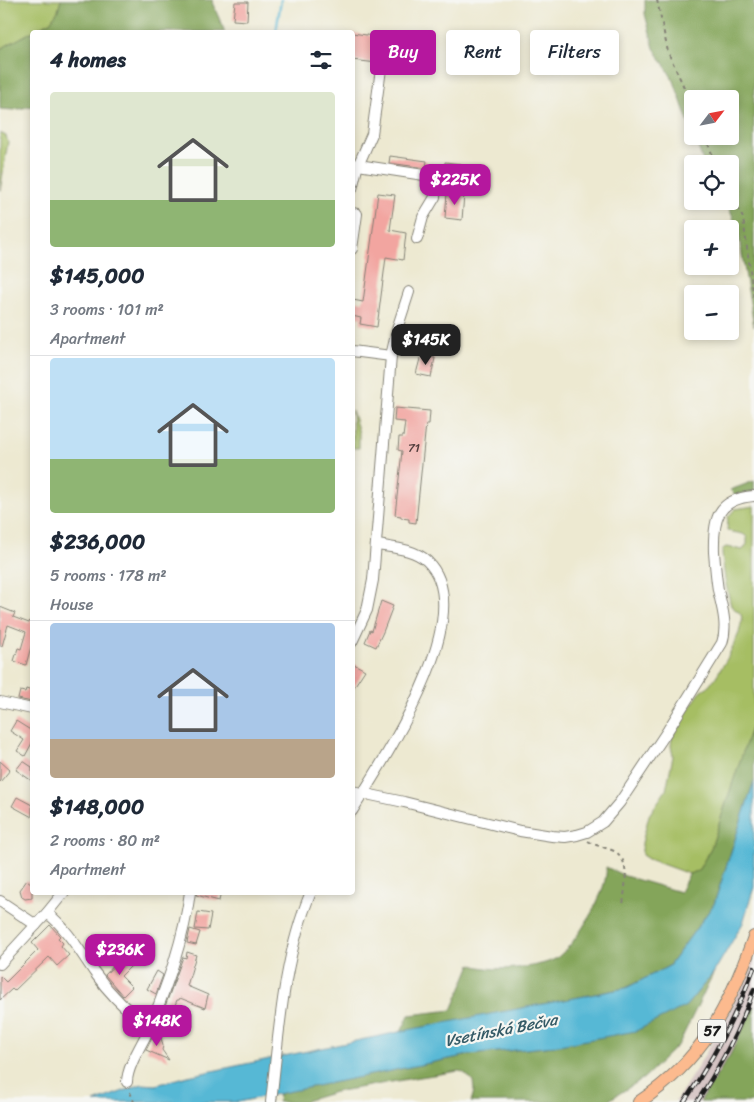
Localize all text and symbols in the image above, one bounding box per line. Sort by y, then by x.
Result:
chip: Buy [370,30,436,75]
chip: Rent [446,30,520,75]
chip: Filters [530,30,619,75]
text: 4 homes [50,41,126,79]
icon: filters [307,46,335,74]
north arrow [684,90,739,145]
map controls [684,90,739,340]
icon: home [148,125,238,215]
button: locate [684,155,739,210]
pin: $225K [420,164,490,206]
text: $225K [431,165,479,194]
button: + [684,220,739,275]
text: $145,000 [50,257,145,295]
button: − [684,285,739,340]
text: 3 rooms · 101 m² [50,295,164,324]
text: Apartment [50,324,126,353]
pin: $145K [391,324,461,366]
text: $145K [402,325,450,354]
icon: home [148,390,238,480]
house number: 71 [408,437,420,459]
text: $236,000 [50,523,145,561]
text: 5 rooms · 178 m² [50,561,167,590]
text: House [50,590,93,619]
icon: home [148,655,238,745]
text: $148,000 [50,788,144,826]
text: 2 rooms · 80 m² [50,826,160,855]
text: Apartment [50,855,126,884]
pin: $236K [85,934,155,976]
text: $236K [96,935,144,964]
pin: $148K [122,1004,192,1047]
water label: Vsetínská Bečva [442,1005,562,1055]
text: $148K [133,1006,181,1035]
road number: 57 [698,1019,726,1042]

